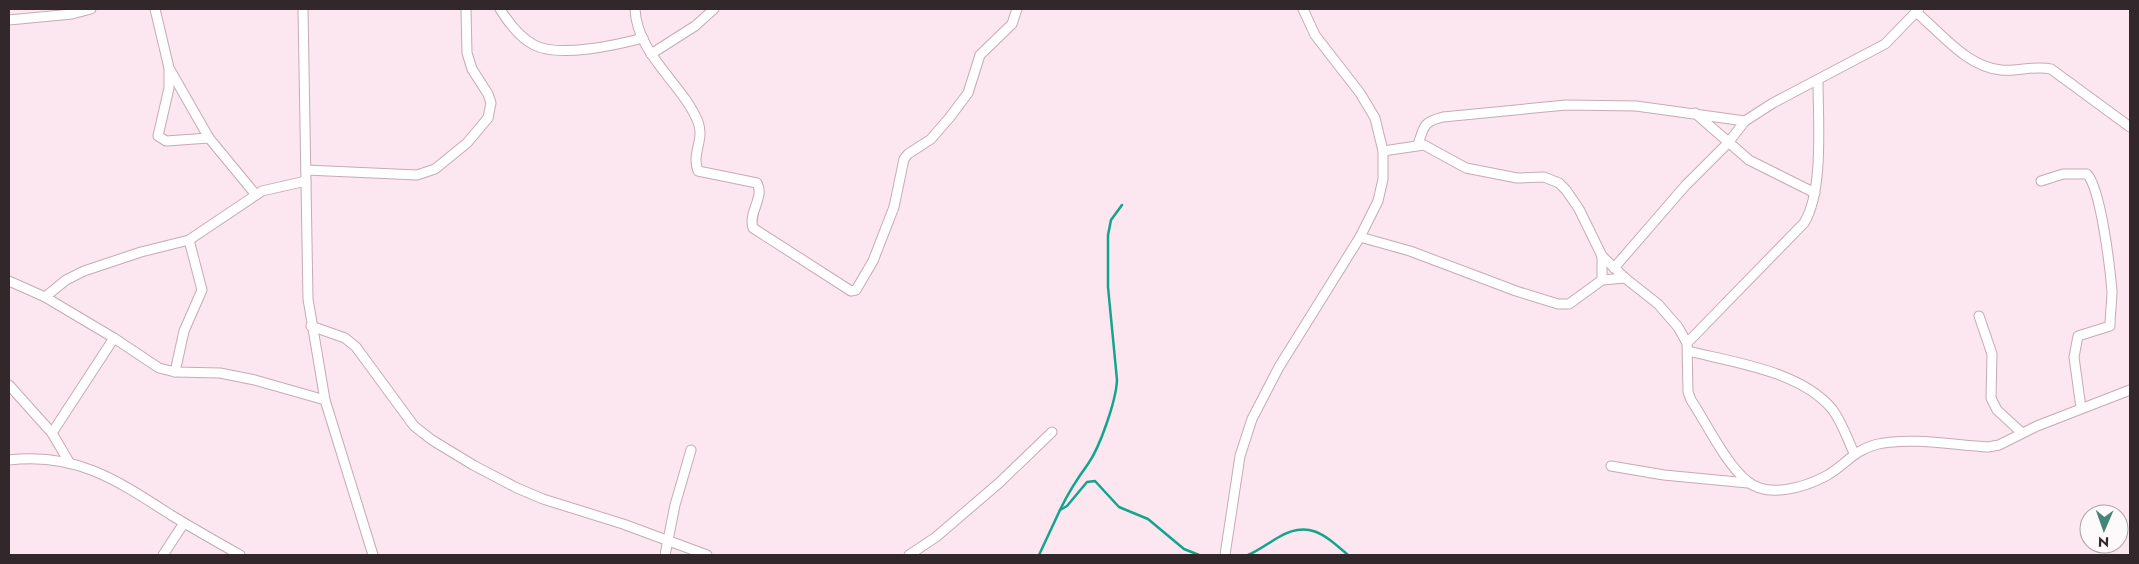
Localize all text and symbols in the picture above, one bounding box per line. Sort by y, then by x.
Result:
north arrow [2079,504,2129,554]
text: N [2098,532,2109,552]

